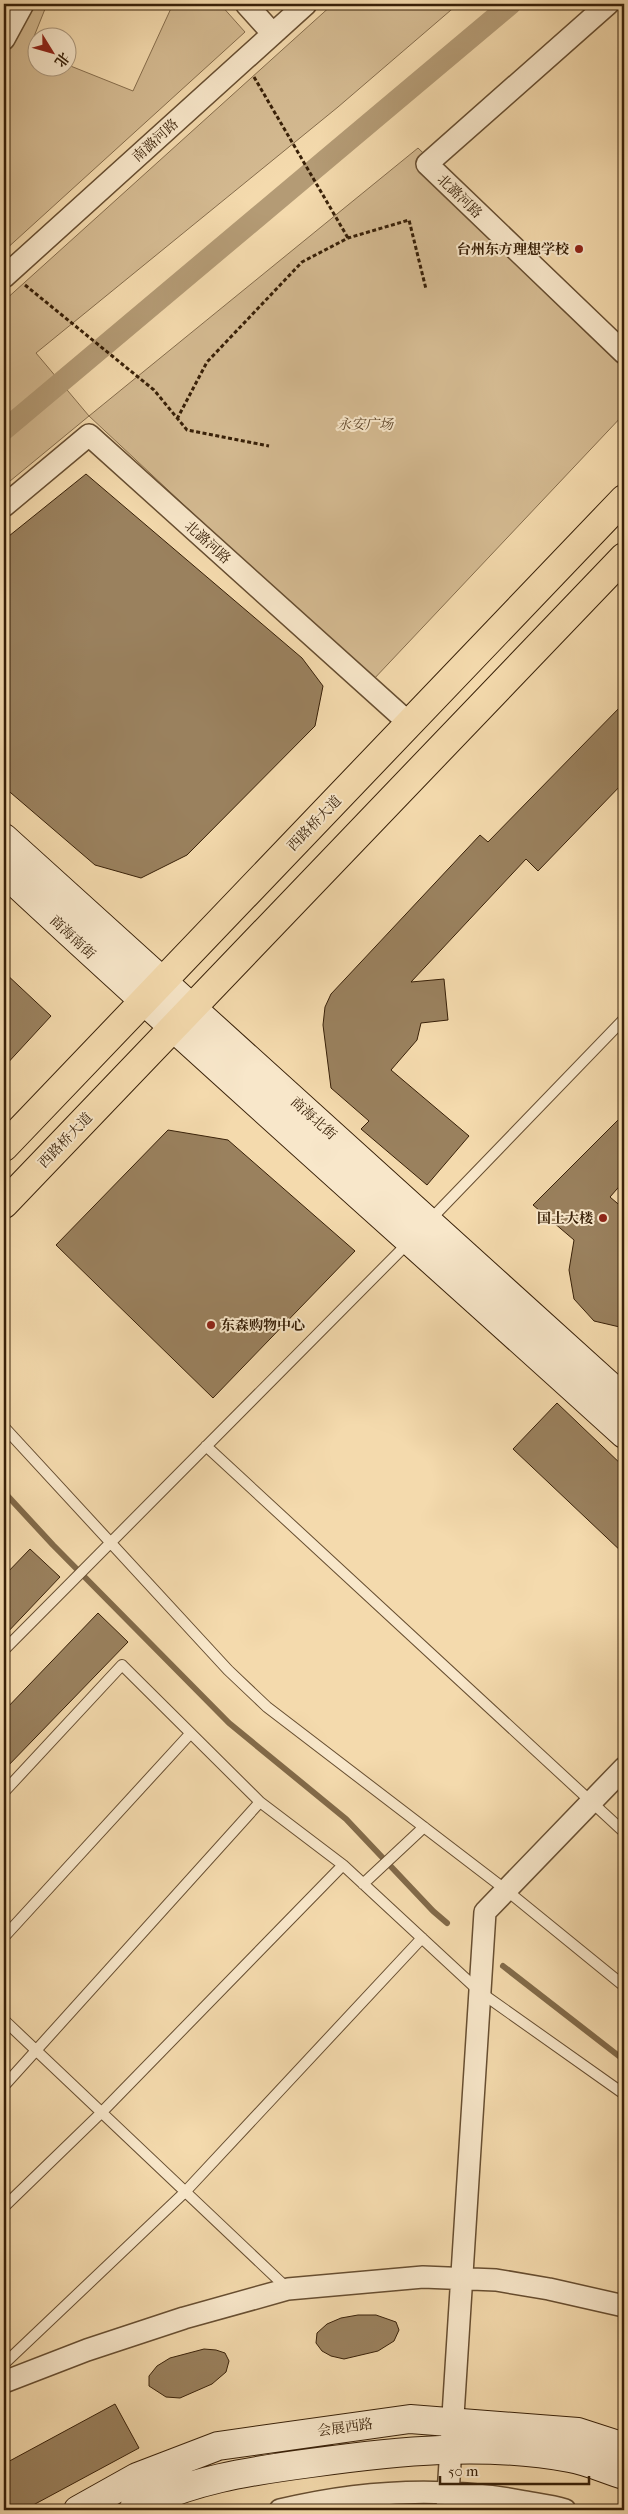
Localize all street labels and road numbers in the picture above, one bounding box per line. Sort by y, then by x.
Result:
street label: 南潞河路 [129,115,182,165]
street label: 北潞河路 [434,171,486,222]
street label: 北潞河路 [181,517,234,567]
street label: 西路桥大道 [284,792,345,854]
street label: 商海南街 [46,912,99,963]
street label: 商海北街 [287,1093,340,1143]
street label: 西路桥大道 [35,1109,96,1171]
street label: 会展西路 [316,2415,374,2440]

